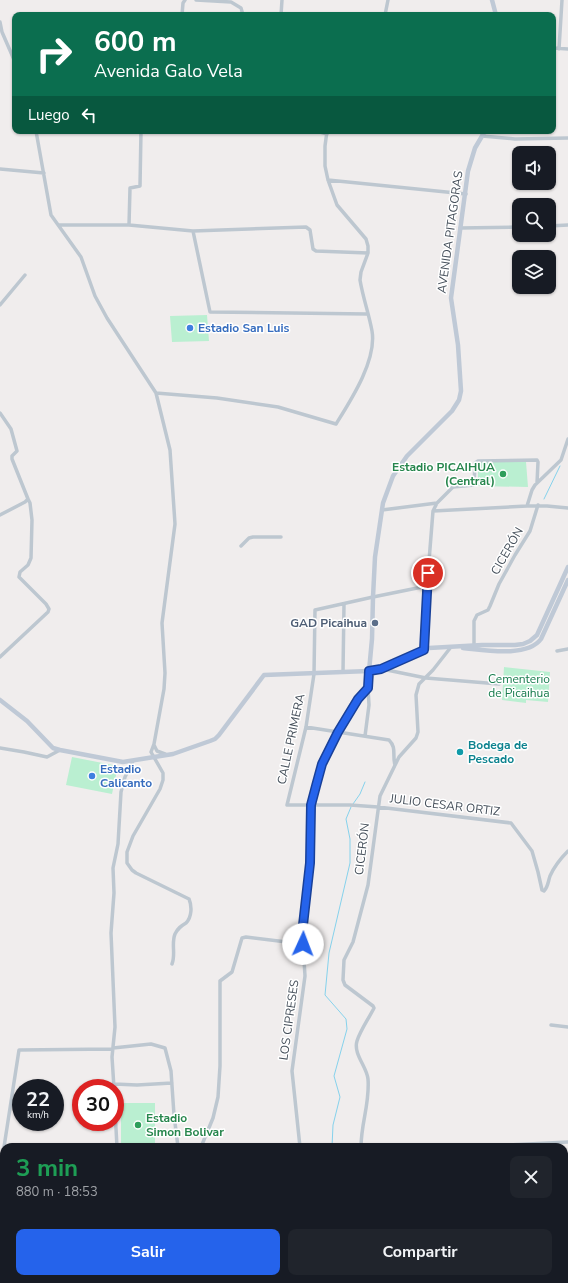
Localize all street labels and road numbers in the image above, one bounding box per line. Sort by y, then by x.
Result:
street label: AVENIDA PITAGORAS [433,170,467,294]
street label: CICERÓN [487,524,527,578]
street label: CALLE PRIMERA [274,692,308,786]
street label: JULIO CESAR ORTIZ [388,790,501,820]
street label: CICERÓN [351,822,373,876]
street label: LOS CIPRESES [275,979,303,1061]

